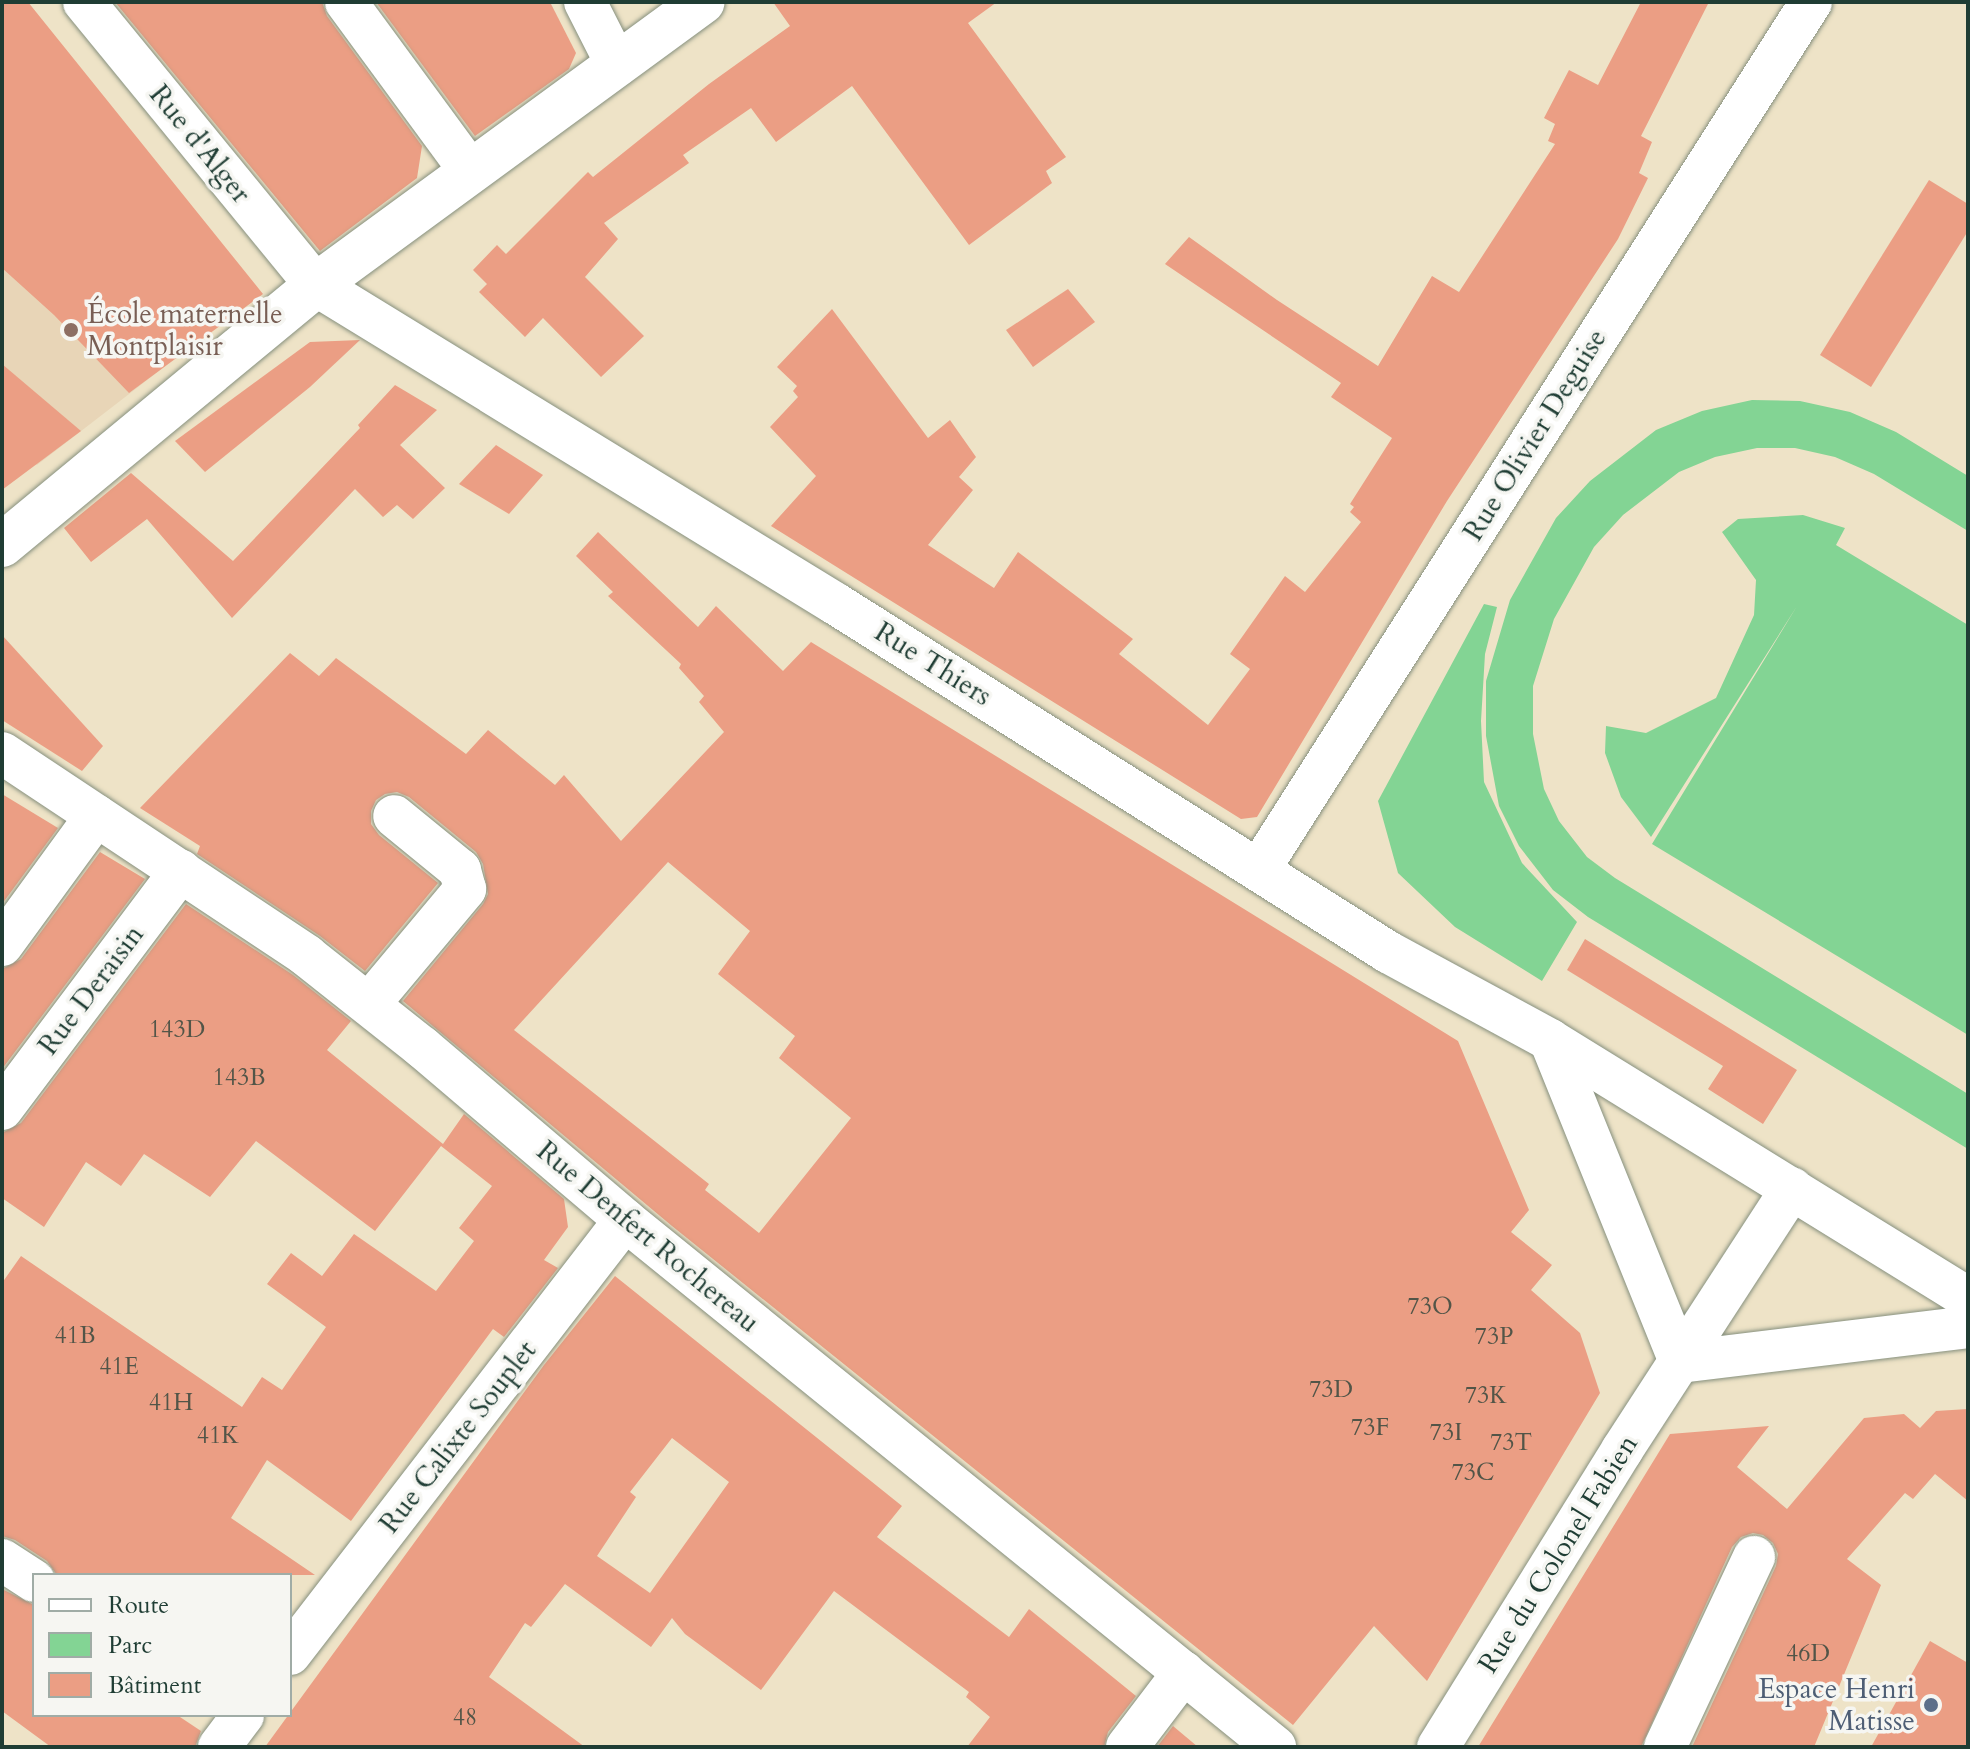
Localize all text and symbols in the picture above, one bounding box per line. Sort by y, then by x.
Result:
street label: Rue d'Alger [142,78,258,210]
place label: École maternelle Montplaisir [87,297,283,363]
marker: École maternelle Montplaisir [62,321,80,339]
street label: Rue Olivier Deguise [1456,323,1614,547]
street label: Rue Thiers [869,615,997,713]
street label: Rue Deraisin [31,918,151,1062]
house number: 143D [149,1016,205,1044]
house number: 143B [212,1064,266,1092]
street label: Rue Denfert Rochereau [530,1134,766,1340]
house number: 73O [1407,1293,1453,1321]
house number: 41B [55,1322,95,1350]
house number: 73P [1475,1323,1513,1351]
street label: Rue Calixte Souplet [373,1334,543,1540]
house number: 41E [99,1353,139,1381]
house number: 73D [1309,1376,1353,1404]
house number: 73K [1465,1382,1507,1410]
house number: 41H [149,1389,193,1417]
house number: 73F [1351,1414,1389,1442]
house number: 73I [1430,1419,1462,1447]
house number: 41K [197,1422,239,1450]
street label: Rue du Colonel Fabien [1471,1429,1645,1679]
house number: 73T [1490,1429,1532,1457]
house number: 73C [1452,1459,1494,1487]
legend [32,1573,292,1717]
text: Route [108,1589,169,1622]
text: Parc [108,1629,152,1662]
house number: 46D [1786,1640,1830,1668]
text: Bâtiment [108,1669,201,1702]
place label: Espace Henri Matisse [1758,1672,1915,1738]
marker: Espace Henri Matisse [1922,1696,1940,1714]
house number: 48 [453,1704,477,1732]

